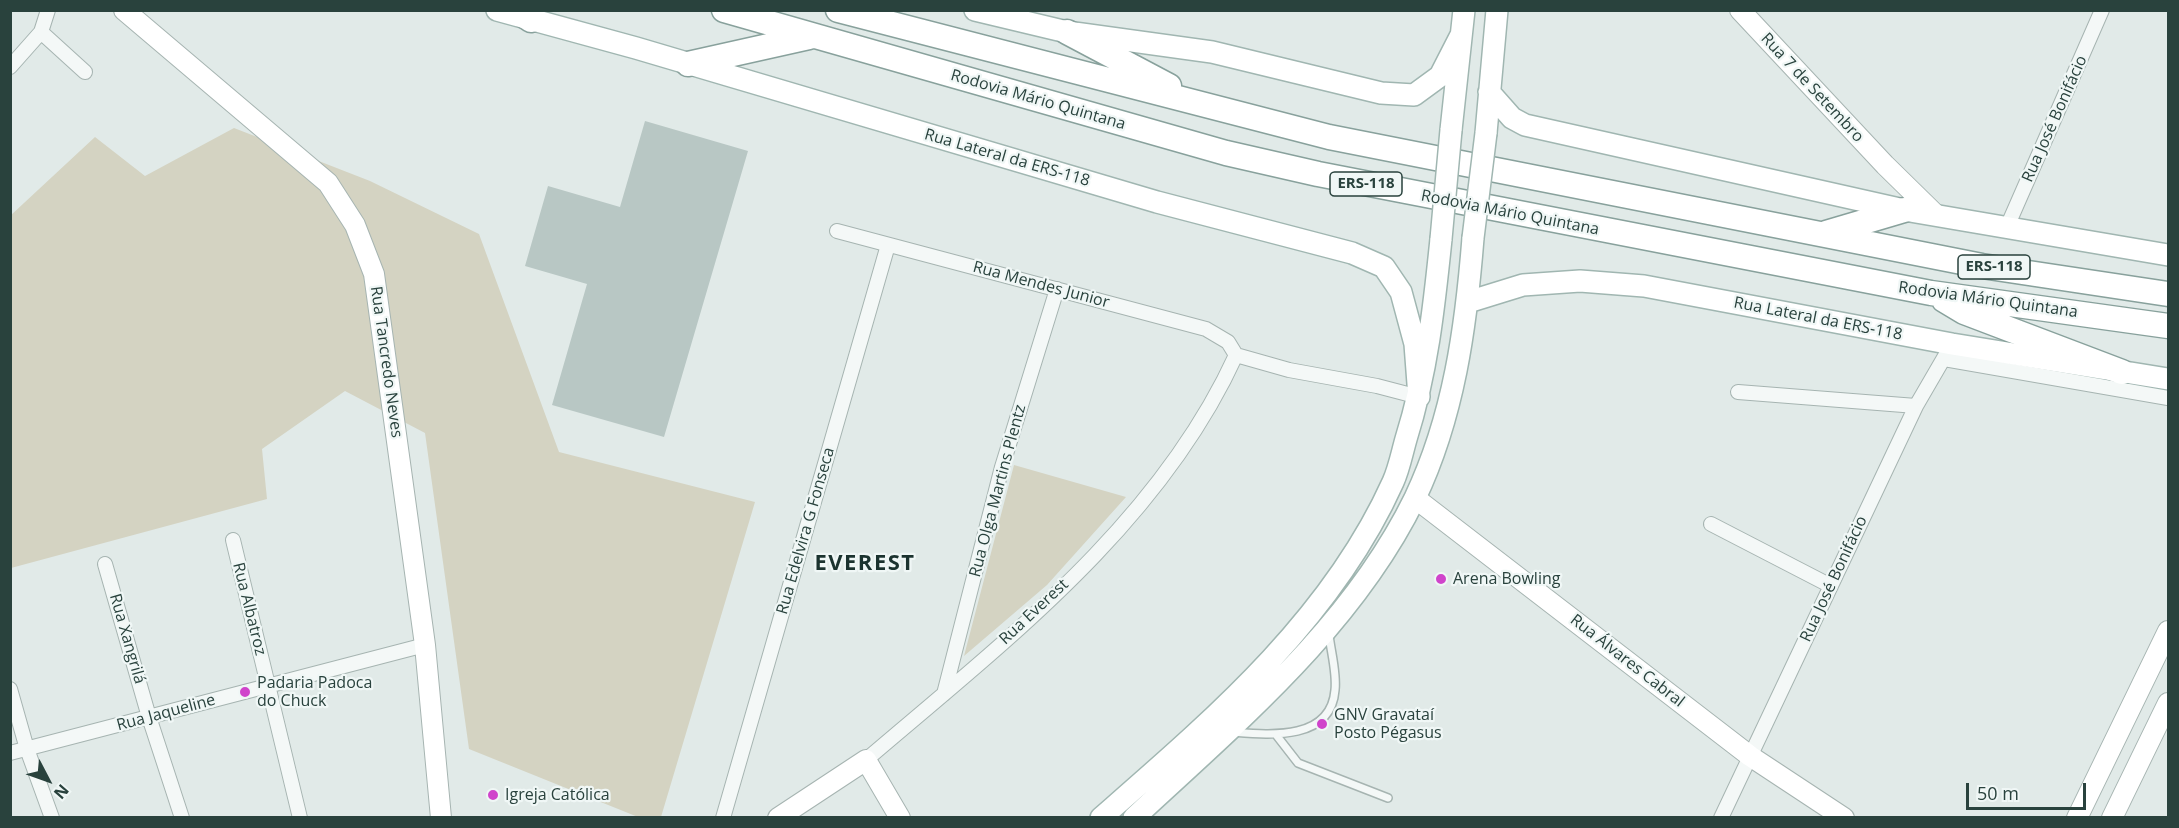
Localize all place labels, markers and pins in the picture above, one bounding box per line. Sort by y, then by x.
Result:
place label: Arena Bowling [1453,569,1560,589]
marker: Arena Bowling [1434,572,1448,586]
place label: Padaria Padoca do Chuck [257,673,372,711]
marker: Padaria Padoca do Chuck [238,685,252,699]
place label: GNV Gravataí Posto Pégasus [1334,705,1442,743]
marker: GNV Gravataí Posto Pégasus [1315,717,1329,731]
place label: Igreja Católica [505,785,610,805]
marker: Igreja Católica [486,788,500,802]

